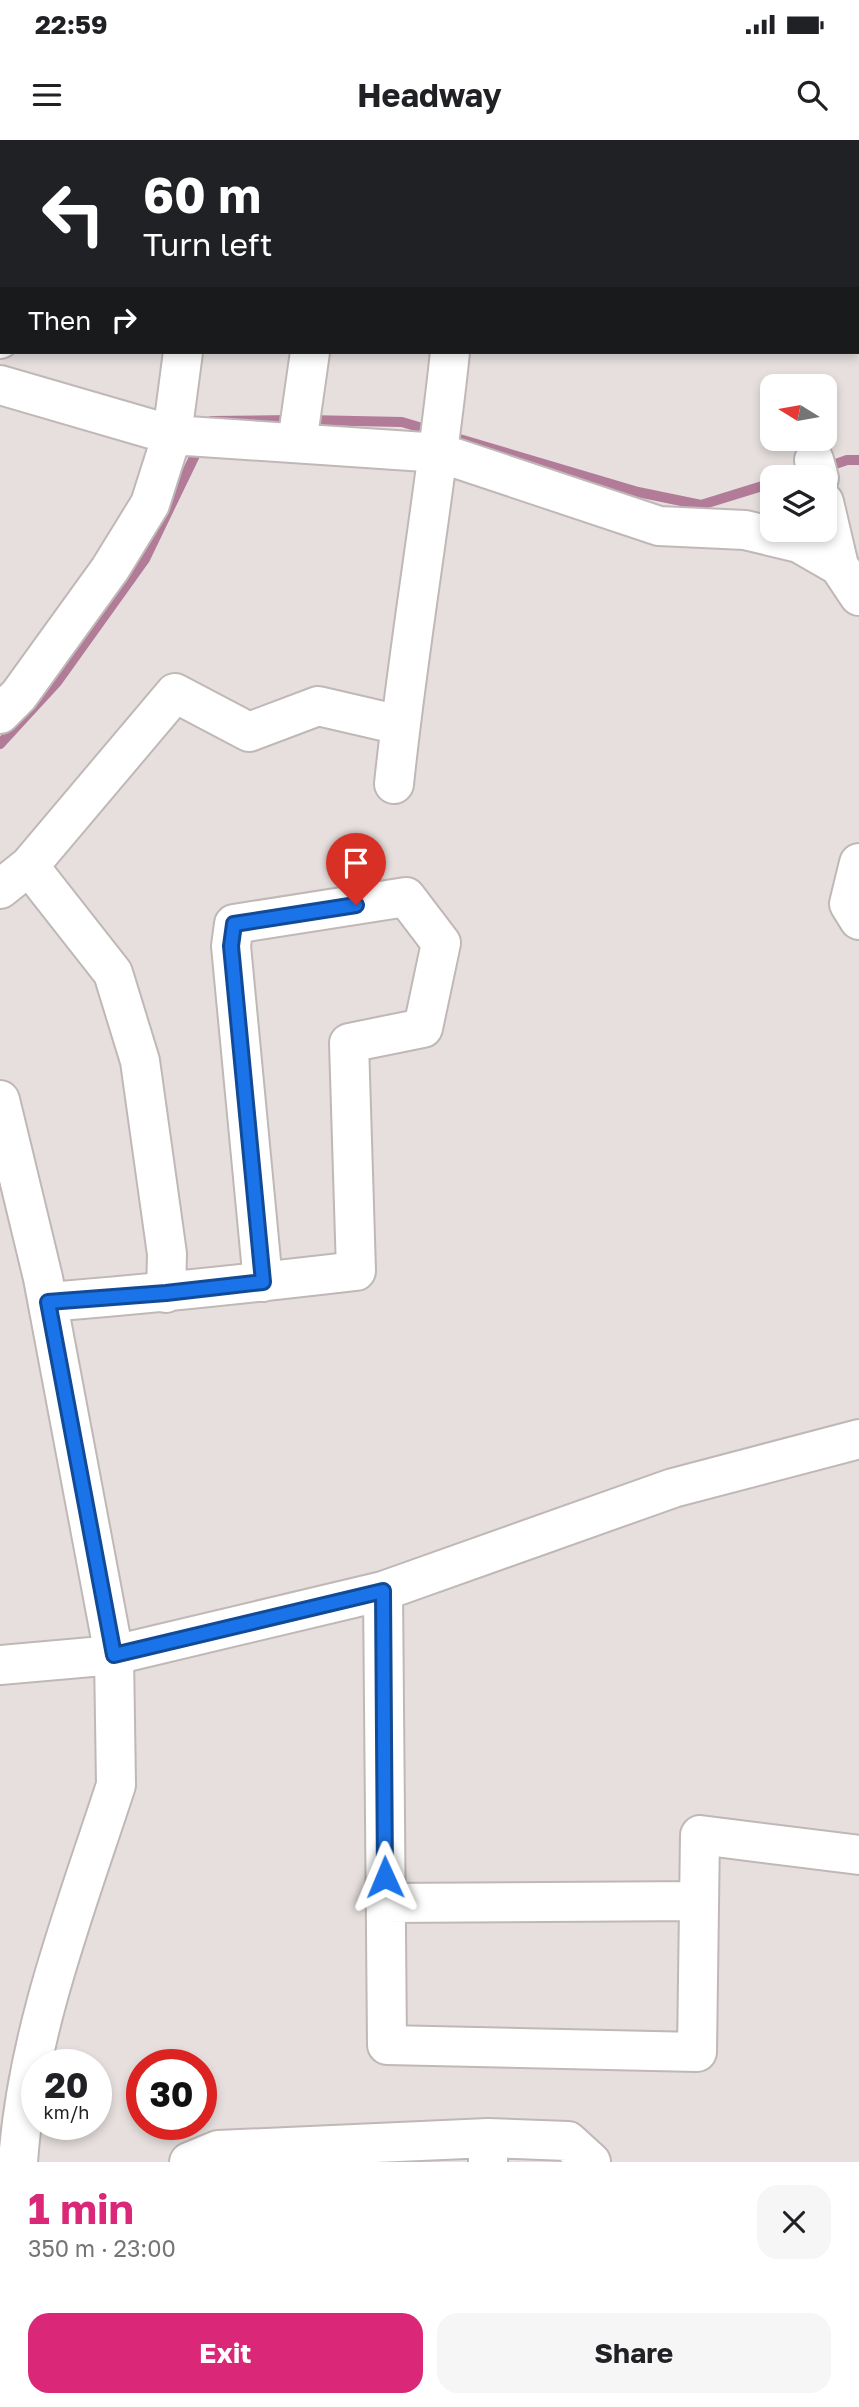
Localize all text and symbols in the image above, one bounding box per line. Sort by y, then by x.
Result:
text: 22:59 [35,9,107,40]
icon: menu [28,76,66,114]
text: Headway [357,76,502,114]
icon: search [793,76,831,114]
text: 60 m [143,165,261,224]
icon: left [28,168,119,259]
text: Turn left [143,225,272,263]
icon: right [105,301,143,339]
text: Then [28,305,91,336]
north arrow [760,374,836,452]
map controls [760,374,837,542]
button: layers [760,465,837,542]
pin [326,833,386,905]
icon: arrive [337,844,375,882]
position arrow [348,1840,422,1914]
speed limit sign: 30 [126,2049,217,2140]
text: 20 [44,2064,89,2106]
text: km/h [44,2101,89,2123]
text: 1 min [28,2183,134,2233]
button: close [757,2185,831,2259]
text: 350 m · 23:00 [28,2234,176,2262]
button: Exit [28,2313,423,2393]
button: Share [437,2313,831,2393]

